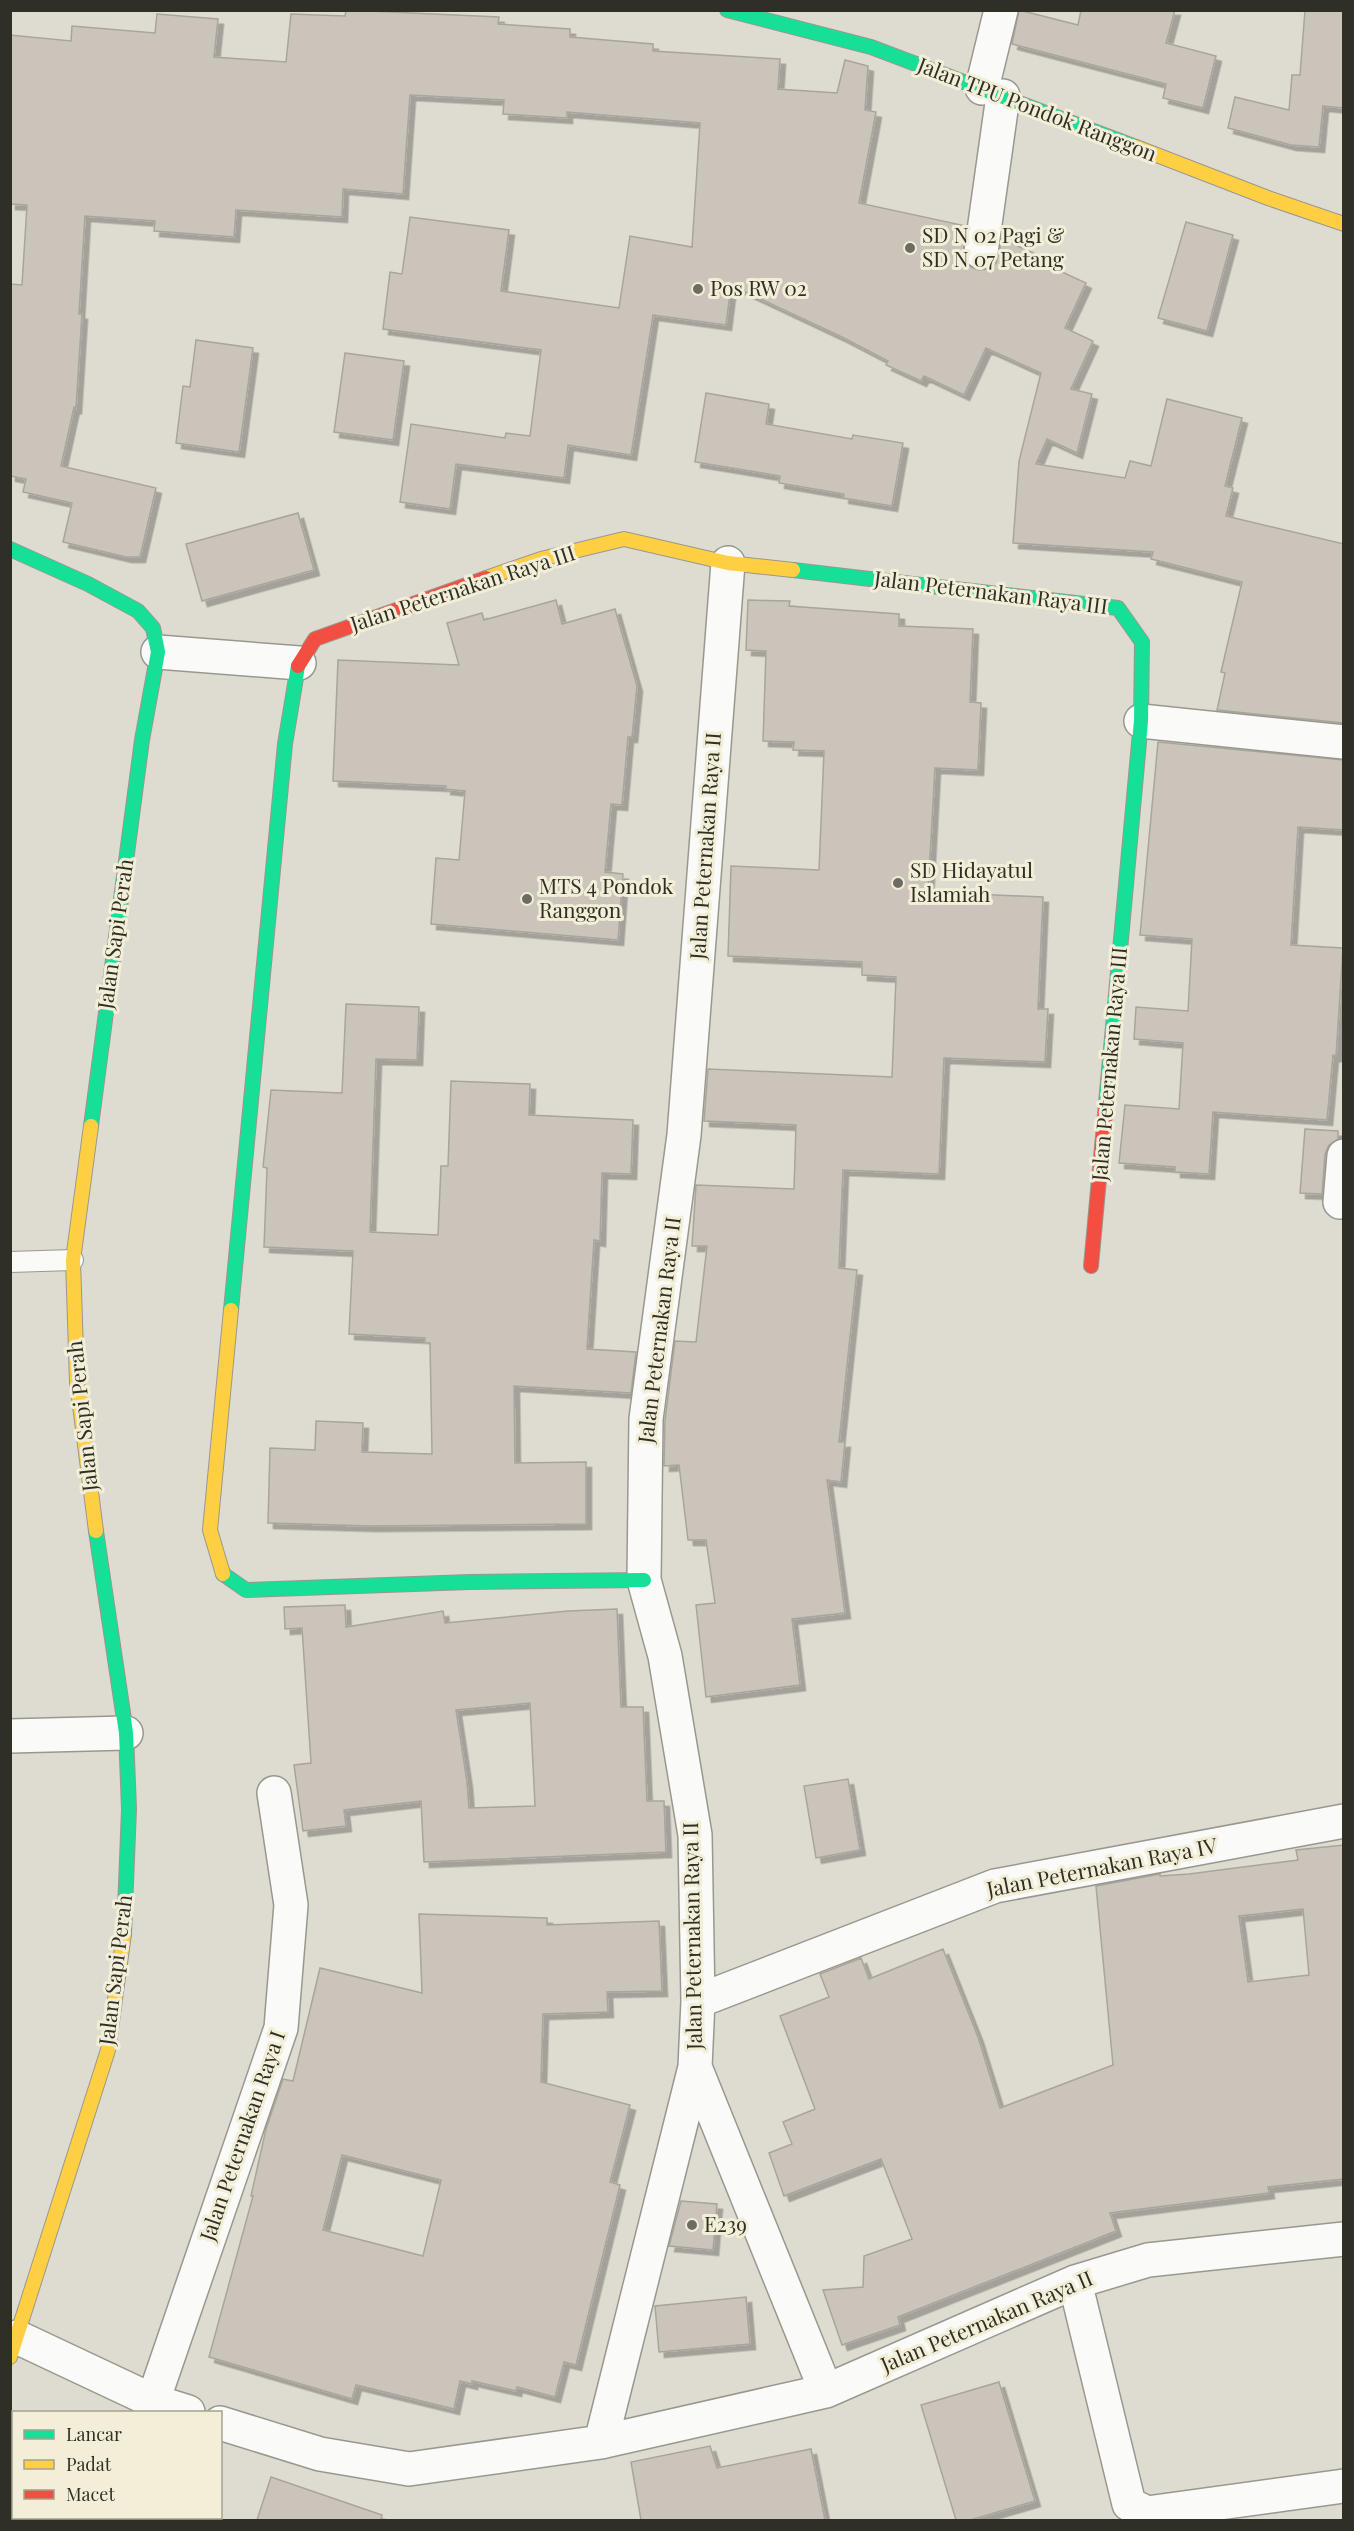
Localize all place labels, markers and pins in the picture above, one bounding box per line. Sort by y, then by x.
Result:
place label: SD N 02 Pagi & SD N 07 Petang [922,220,1065,272]
marker: SD N 02 Pagi & SD N 07 Petang [903,241,917,255]
place label: Pos RW 02 [710,273,807,301]
marker: Pos RW 02 [691,282,705,296]
place label: SD Hidayatul Islamiah [910,855,1033,907]
place label: MTS 4 Pondok Ranggon [539,871,674,923]
marker: SD Hidayatul Islamiah [891,876,905,890]
marker: MTS 4 Pondok Ranggon [520,892,534,906]
place label: E239 [704,2209,747,2237]
marker: E239 [685,2218,699,2232]

